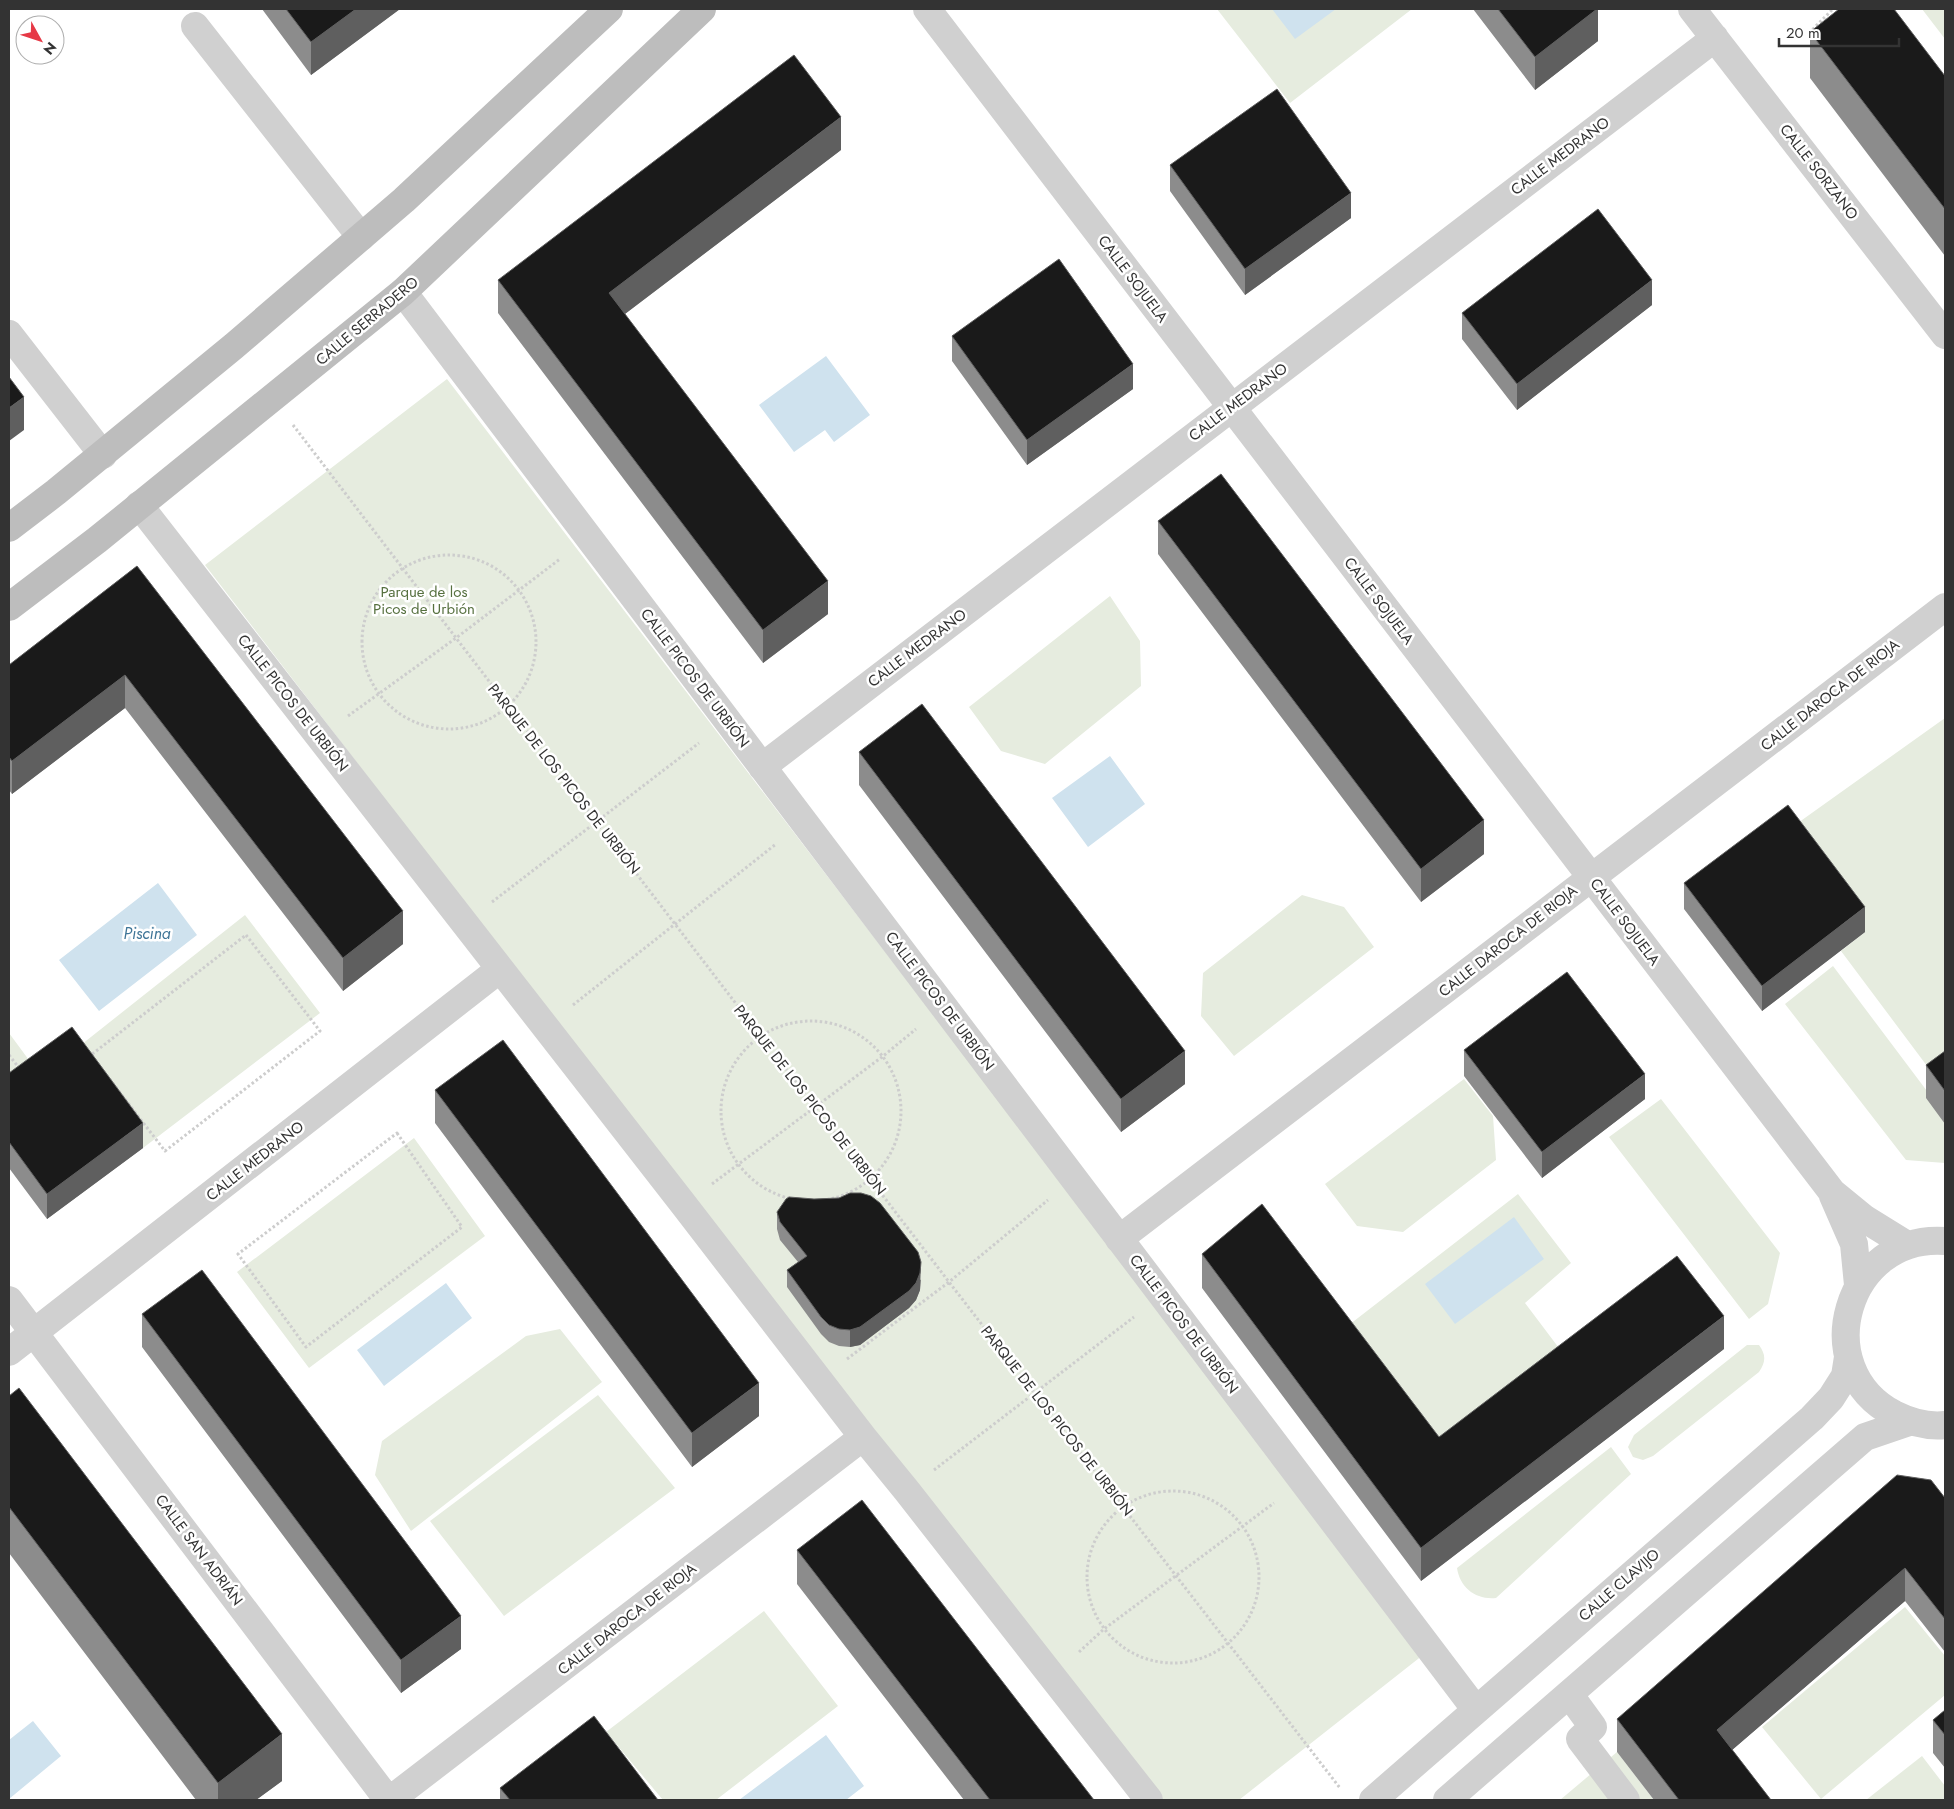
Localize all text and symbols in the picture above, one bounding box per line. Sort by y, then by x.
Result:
north arrow [15,15,65,65]
scale bar [1779,15,1899,47]
text: 20 m [1786,22,1820,44]
text: N [39,38,61,59]
street label: CALLE MEDRANO [1506,111,1614,200]
street label: CALLE SORZANO [1775,119,1864,225]
street label: CALLE SOJUELA [1093,231,1173,327]
street label: CALLE SERRADERO [311,271,423,371]
street label: CALLE MEDRANO [1184,357,1292,446]
street label: CALLE SOJUELA [1339,553,1419,649]
park label: Parque de los Picos de Urbión [373,581,475,620]
street label: CALLE MEDRANO [863,603,971,692]
street label: CALLE PICOS DE URBIÓN [635,604,755,752]
street label: CALLE PICOS DE URBIÓN [232,630,354,776]
street label: CALLE DAROCA DE RIOJA [1756,634,1904,756]
street label: PARQUE DE LOS PICOS DE URBIÓN [483,679,645,879]
street label: CALLE SOJUELA [1585,874,1665,970]
street label: CALLE DAROCA DE RIOJA [1434,880,1582,1002]
water label: Piscina [123,922,171,945]
street label: CALLE PICOS DE URBIÓN [880,927,1000,1075]
street label: PARQUE DE LOS PICOS DE URBIÓN [729,1000,891,1200]
street label: CALLE MEDRANO [202,1116,309,1206]
street label: CALLE PICOS DE URBIÓN [1124,1250,1244,1398]
street label: PARQUE DE LOS PICOS DE URBIÓN [976,1321,1138,1521]
street label: CALLE SAN ADRIÁN [150,1490,248,1610]
street label: CALLE CLAVIJO [1574,1543,1664,1626]
street label: CALLE DAROCA DE RIOJA [553,1558,701,1680]

